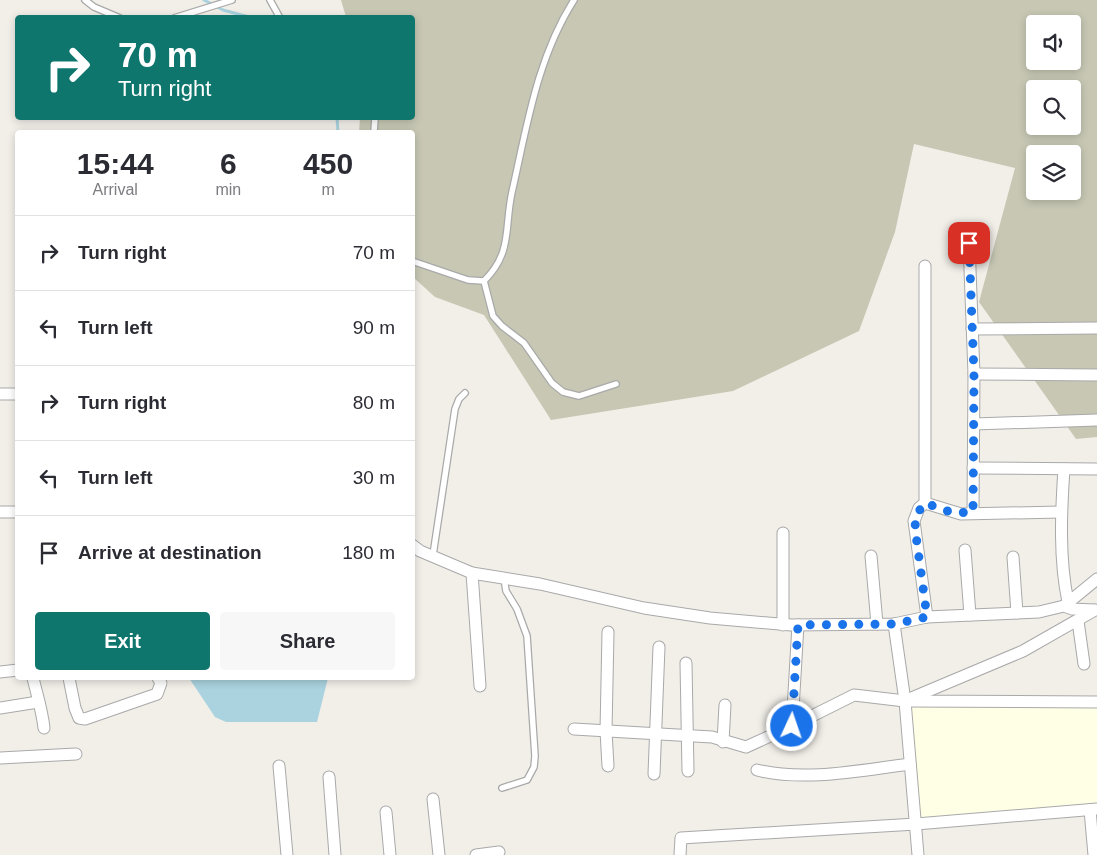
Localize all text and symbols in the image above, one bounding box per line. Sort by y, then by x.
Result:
map controls [1026,15,1081,200]
button: sound [1026,15,1081,70]
icon: right [35,35,100,100]
text: 70 m [118,35,198,74]
text: Turn right [118,76,211,101]
button: search [1026,80,1081,135]
button: layers [1026,145,1081,200]
text: 15:44 [77,147,154,180]
text: 6 [220,147,237,180]
text: 450 [303,147,353,180]
text: Arrival [93,181,138,198]
text: min [215,181,241,198]
text: m [321,181,335,198]
pin [948,222,990,264]
icon: arrive [955,229,983,257]
icon: right [35,239,63,267]
text: Turn right [78,242,166,263]
text: 70 m [353,242,395,263]
icon: left [35,314,63,342]
text: Turn left [78,317,153,338]
text: 90 m [353,317,395,338]
icon: right [35,389,63,417]
text: Turn right [78,392,166,413]
text: 80 m [353,392,395,413]
icon: left [35,464,63,492]
text: Turn left [78,467,153,488]
text: 30 m [353,467,395,488]
icon: arrive [35,539,63,567]
text: Arrive at destination [78,542,262,563]
text: 180 m [342,542,395,563]
button: Exit [35,612,210,670]
button: Share [220,612,395,670]
position arrow [765,699,817,751]

